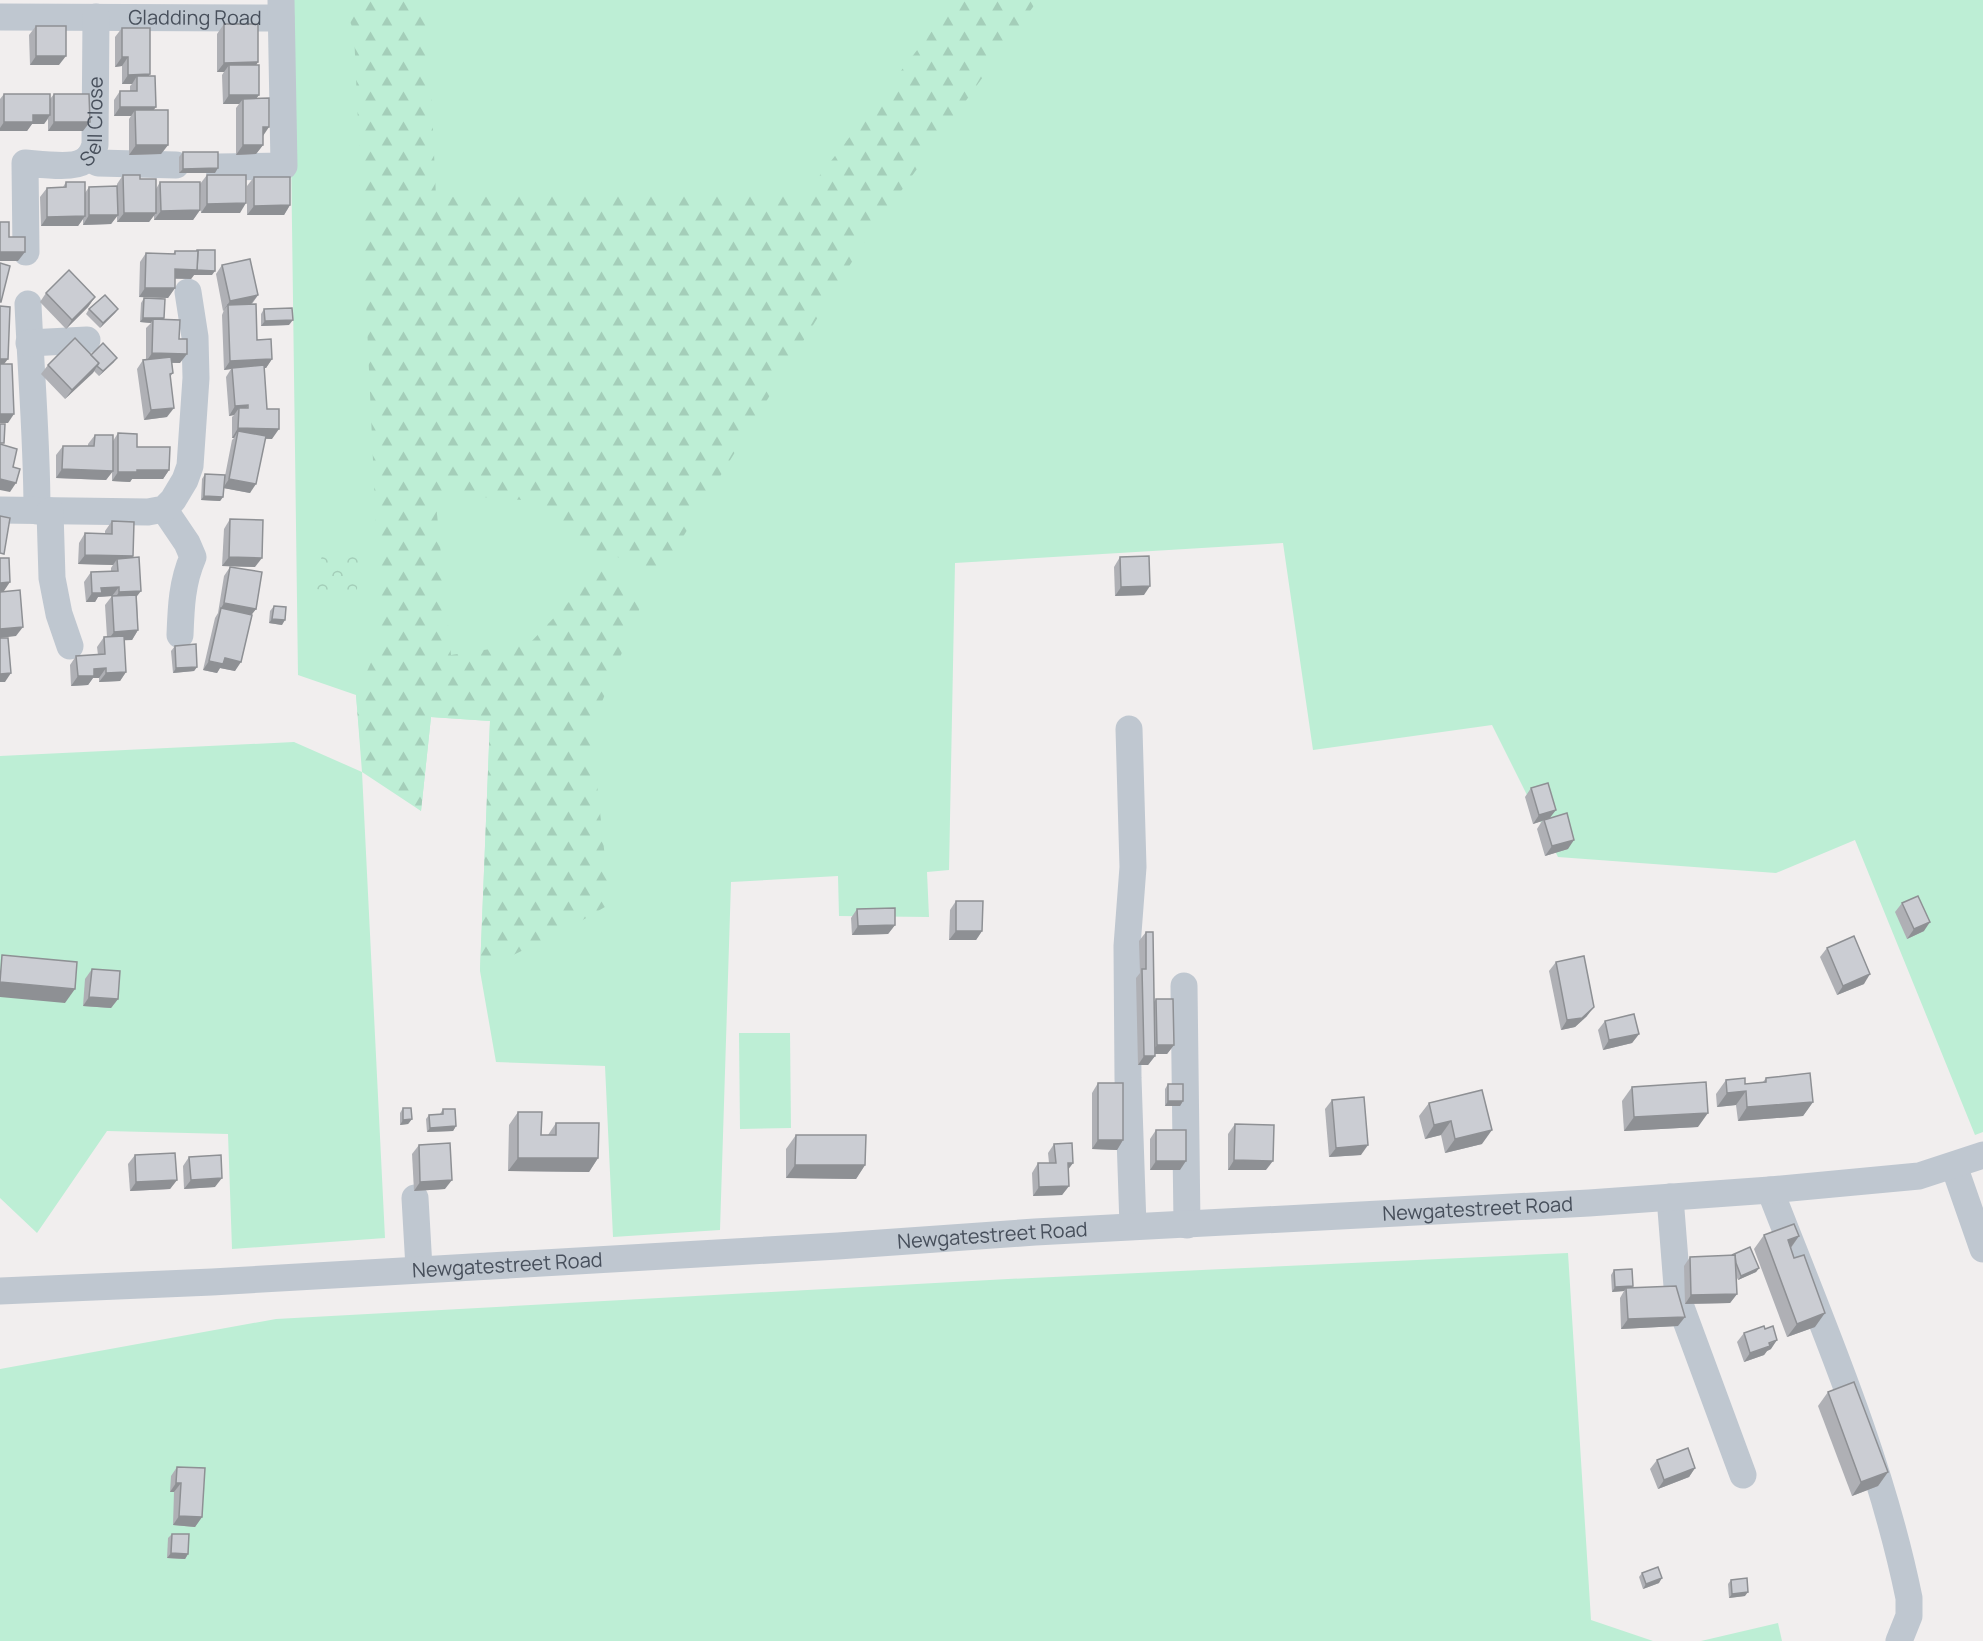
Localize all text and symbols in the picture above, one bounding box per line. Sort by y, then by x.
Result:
street label: Gladding Road [128,3,262,31]
street label: Sell Close [73,76,109,172]
street label: Newgatestreet Road [1382,1190,1574,1227]
street label: Newgatestreet Road [896,1215,1088,1255]
street label: Newgatestreet Road [411,1246,603,1283]

